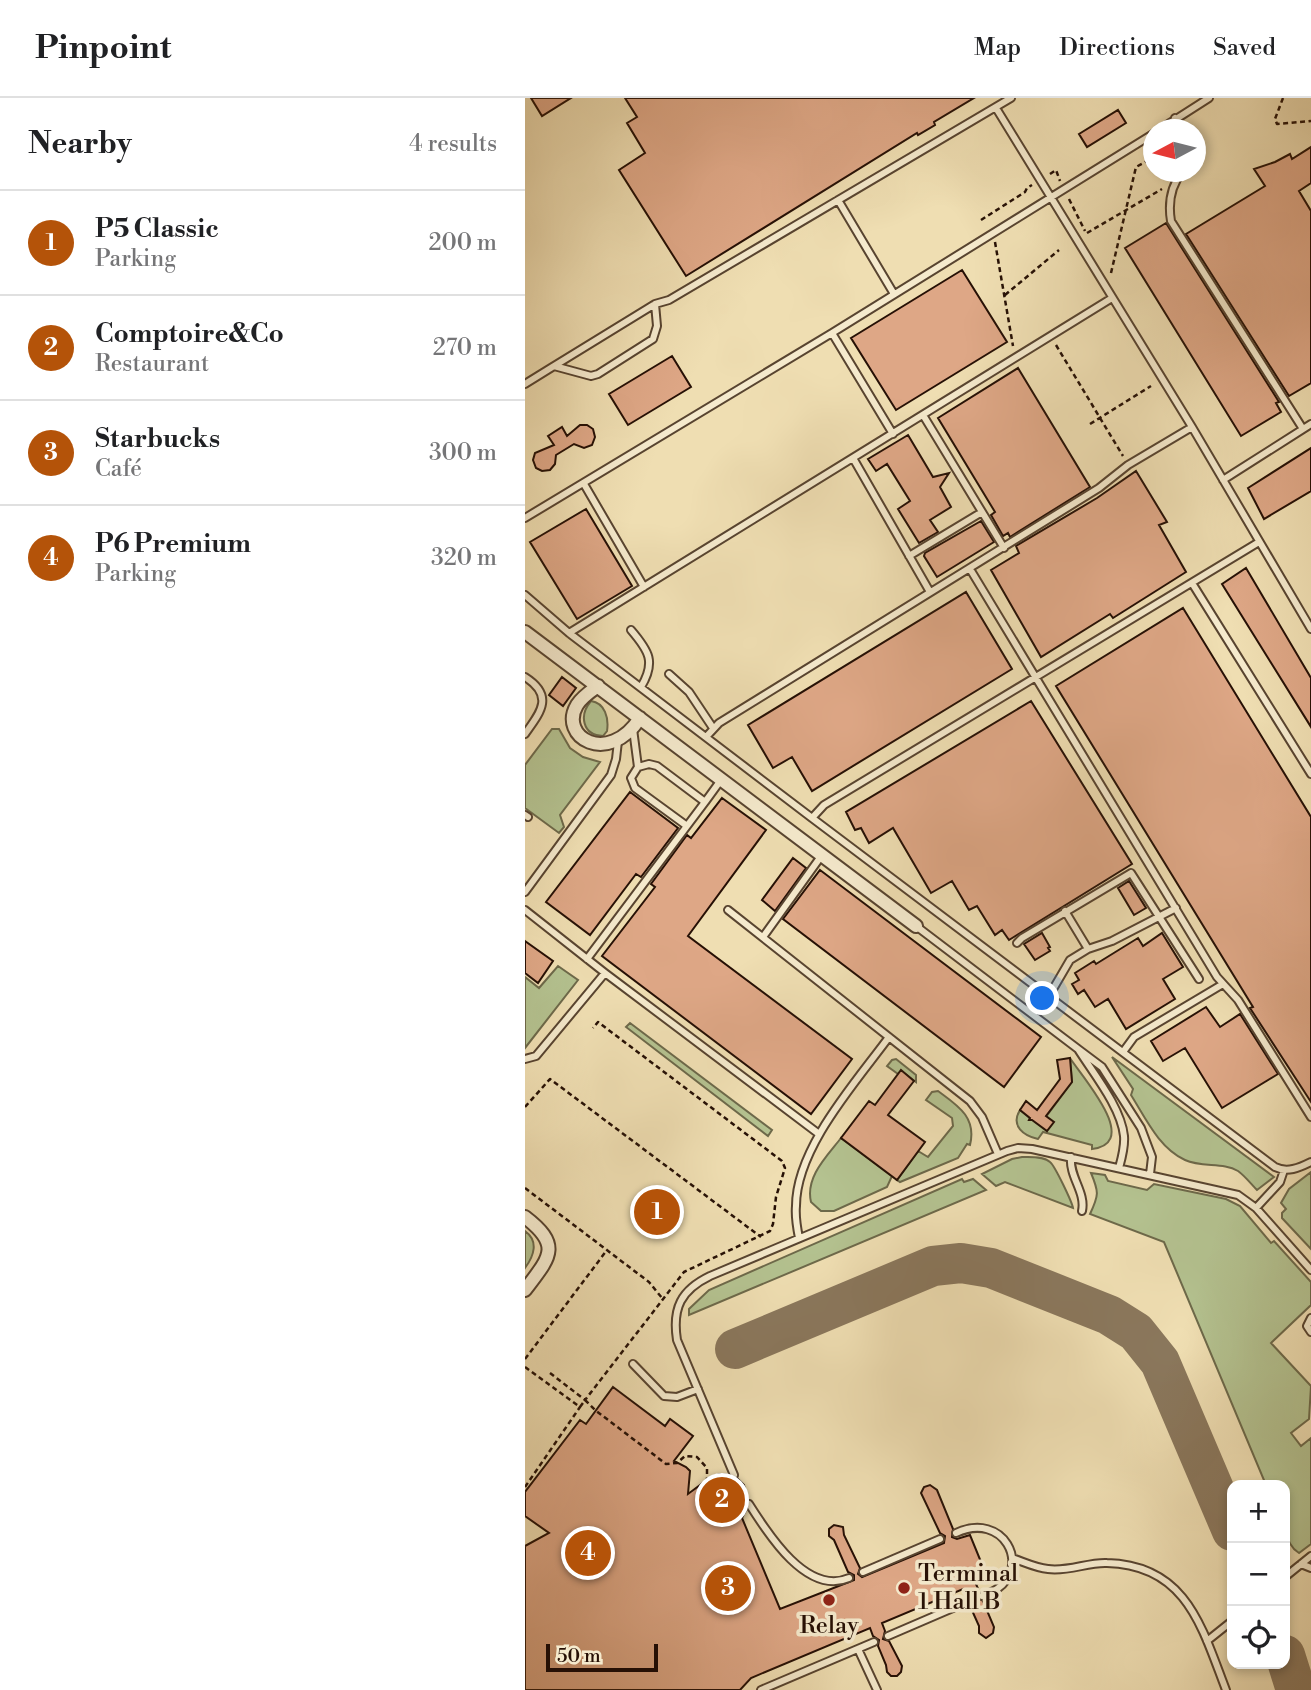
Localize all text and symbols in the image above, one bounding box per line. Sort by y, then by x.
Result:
text: Pinpoint [35,28,172,69]
text: Map [974,33,1021,63]
text: Directions [1059,33,1175,63]
text: Saved [1213,33,1276,63]
north arrow [1143,119,1206,182]
text: Nearby [28,125,132,163]
text: 4 results [409,130,497,158]
text: P5 Classic [95,213,219,245]
text: 1 [45,229,57,257]
text: 200 m [429,229,497,257]
text: Parking [95,245,176,273]
text: Comptoire&Co [95,318,284,350]
text: 2 [44,334,58,362]
text: 270 m [433,334,497,362]
text: Restaurant [95,350,209,378]
text: Starbucks [95,423,220,455]
text: 3 [44,439,58,467]
text: 300 m [429,439,497,467]
text: Café [95,455,142,483]
text: P6 Premium [95,528,251,560]
text: 4 [43,544,59,572]
text: 320 m [431,544,497,572]
text: Parking [95,560,176,588]
your location [1025,981,1059,1015]
pin: 1 [634,1186,680,1238]
pin: 2 [699,1474,745,1526]
map controls [1227,1480,1290,1669]
button: + [1227,1480,1290,1543]
pin: 4 [565,1527,611,1579]
button: − [1227,1543,1290,1606]
place label: Terminal 1 Hall B [918,1559,1018,1617]
pin: 3 [705,1562,751,1614]
marker: Terminal 1 Hall B [896,1580,912,1596]
marker: Relay [821,1592,837,1608]
button: locate [1227,1606,1290,1669]
place label: Relay [799,1611,859,1641]
scale bar [546,1641,658,1673]
text: 50 m [557,1644,601,1668]

